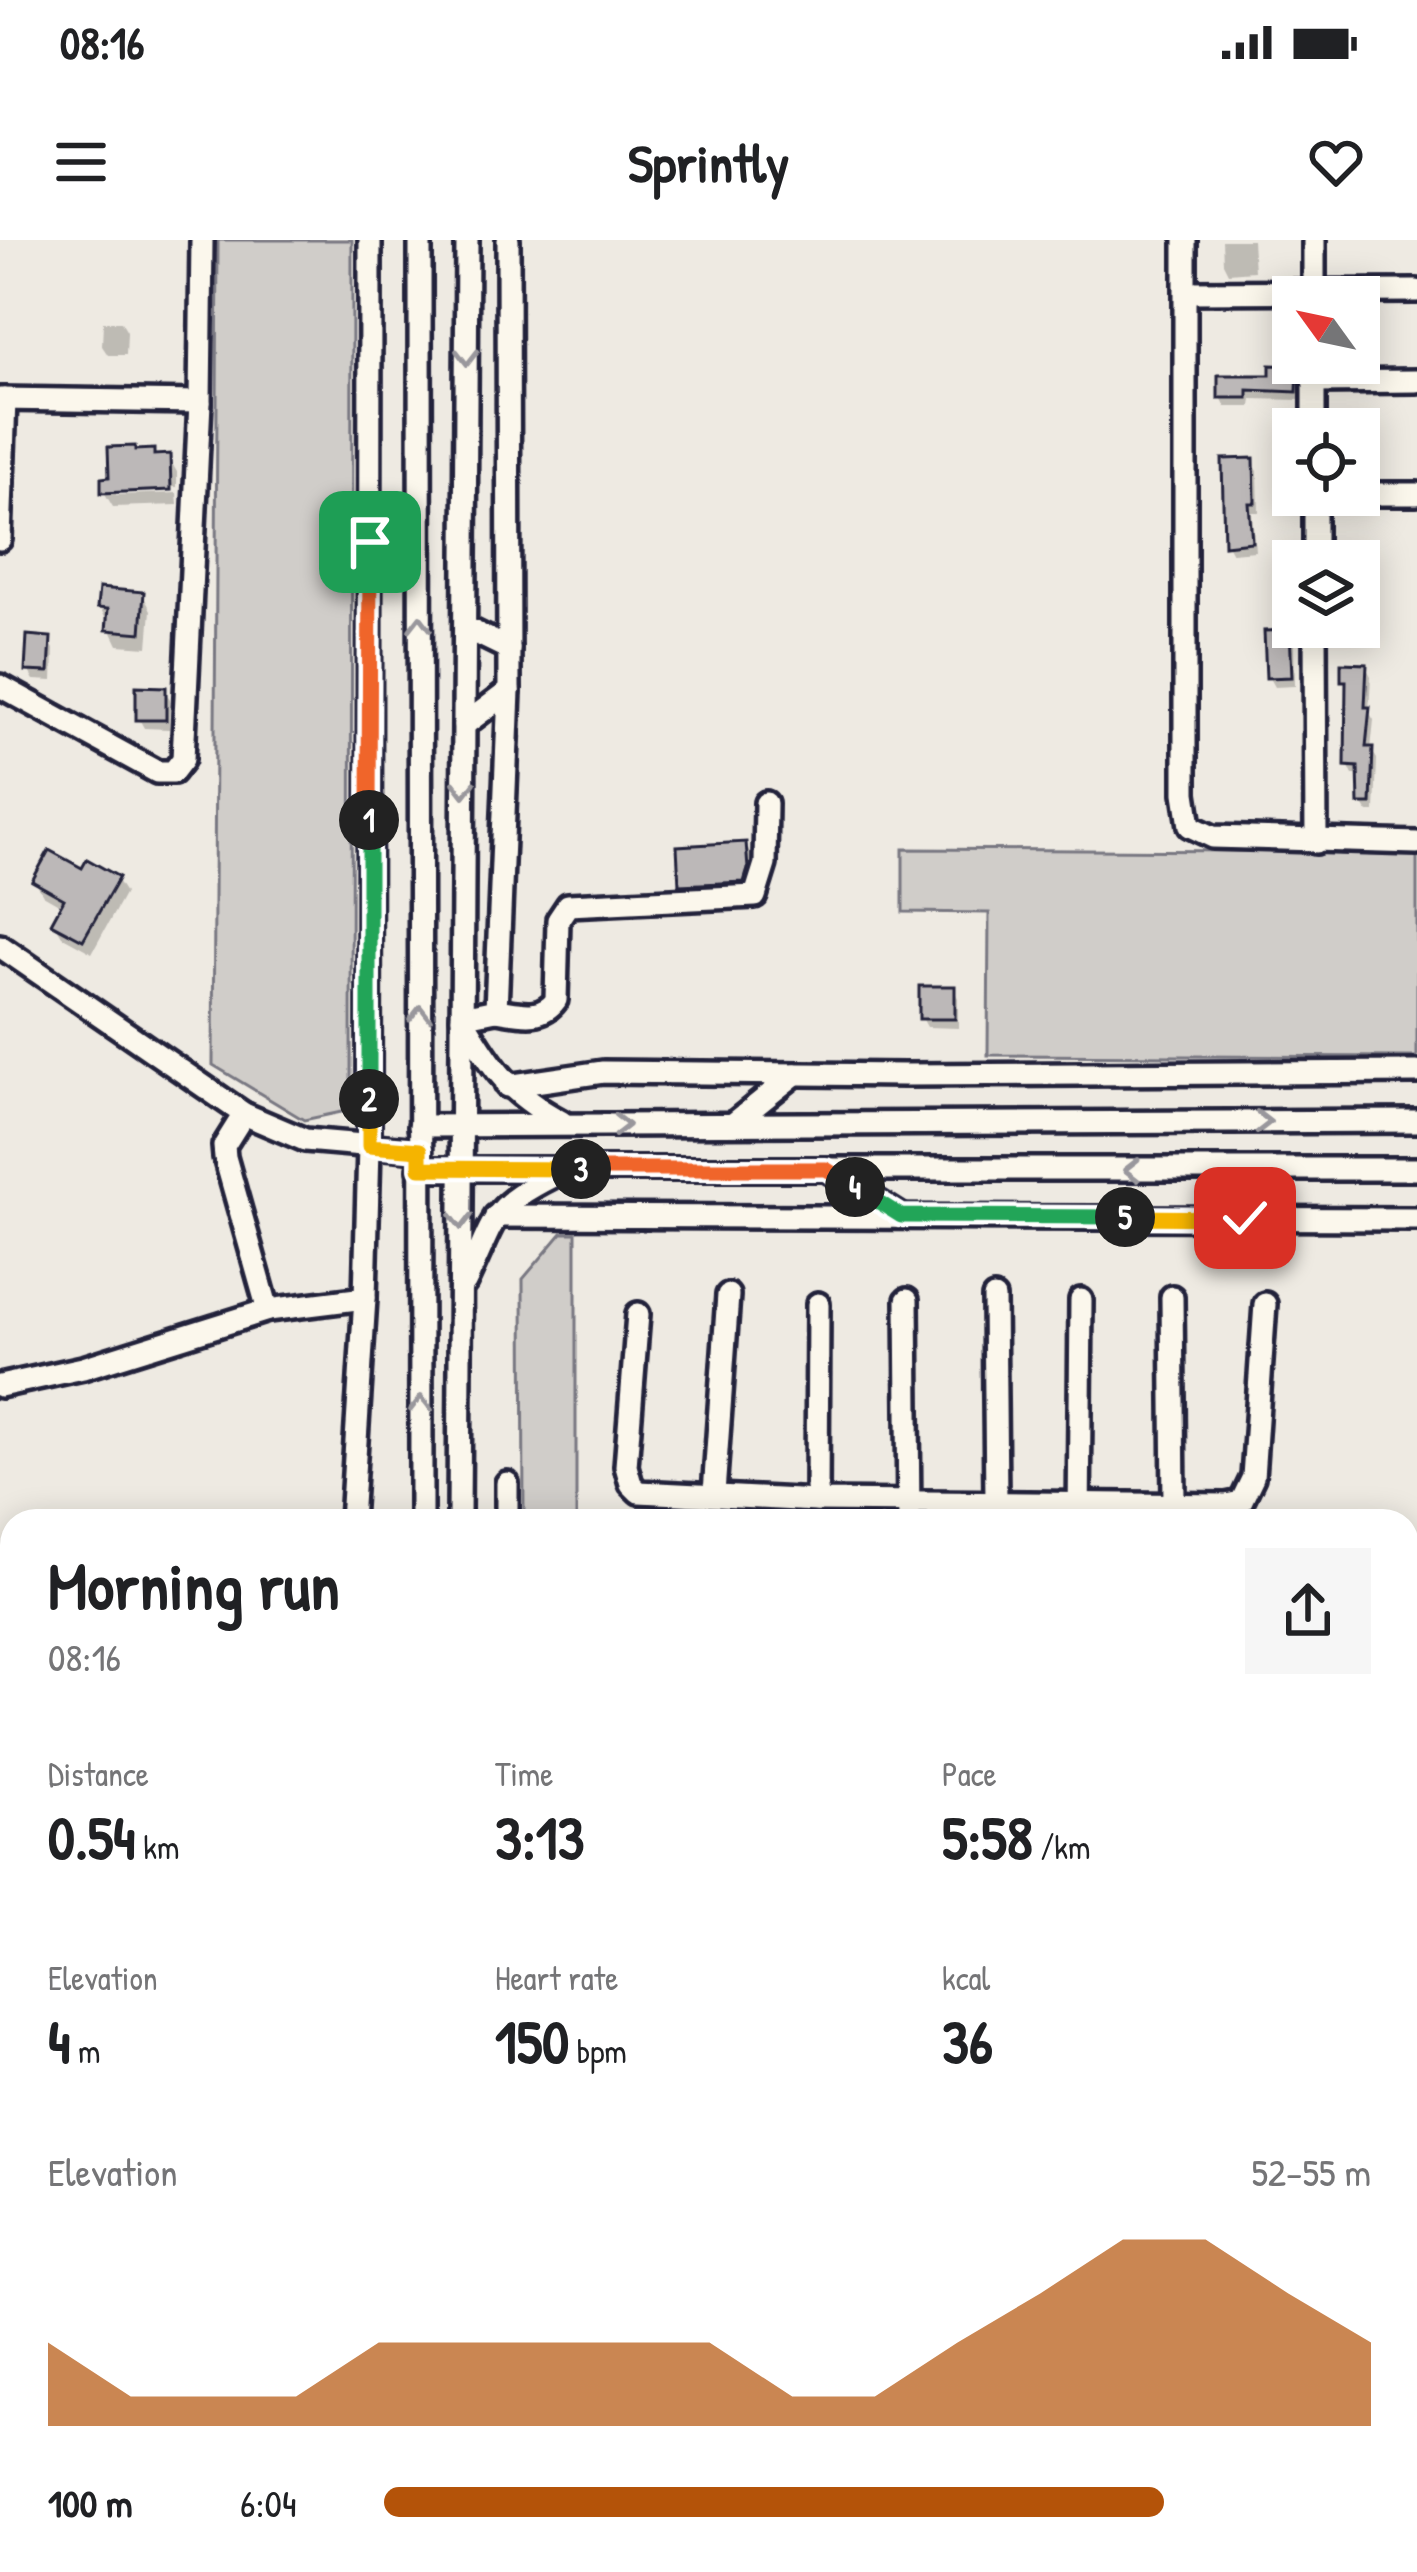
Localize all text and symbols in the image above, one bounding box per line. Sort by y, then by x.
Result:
text: 08:16 [60,12,144,73]
text: Sprintly [628,126,789,199]
icon: menu [48,129,114,195]
icon: heart [1303,129,1369,195]
north arrow [1272,276,1380,384]
map controls [1272,276,1380,648]
one-way arrow [454,349,480,367]
button: locate [1272,408,1380,516]
pin [319,491,421,593]
icon: arrive [337,509,403,575]
button: layers [1272,540,1380,648]
one-way arrow [407,614,433,632]
one-way arrow [451,781,477,799]
pin: 1 [339,790,399,850]
text: 1 [363,798,375,842]
one-way arrow [407,1004,433,1022]
pin: 2 [339,1069,399,1129]
text: 2 [361,1077,377,1121]
one-way arrow [1255,1109,1273,1135]
one-way arrow [613,1112,631,1138]
pin: 3 [551,1139,611,1199]
text: 3 [574,1147,588,1191]
pin: 4 [825,1157,885,1217]
one-way arrow [1122,1157,1140,1183]
text: 4 [849,1165,861,1209]
pin [1194,1167,1296,1269]
icon: check [1212,1185,1278,1251]
pin: 5 [1095,1187,1155,1247]
text: 5 [1118,1195,1132,1239]
one-way arrow [448,1213,474,1231]
one-way arrow [408,1394,434,1412]
text: Morning run [48,1540,340,1630]
button: share [1245,1548,1371,1674]
text: 08:16 [48,1630,121,1683]
text: Distance [48,1752,149,1796]
text: Time [495,1752,553,1796]
text: Pace [942,1752,997,1796]
text: 0.54 [48,1796,136,1878]
text: 3:13 [495,1796,584,1878]
text: 5:58 [942,1796,1033,1878]
text: km [136,1825,179,1869]
text: /km [1033,1825,1090,1869]
text: Elevation [48,1956,158,2000]
text: Heart rate [495,1956,618,2000]
text: kcal [942,1956,990,2000]
text: 4 [48,2000,71,2082]
text: 150 [495,2000,569,2082]
text: 36 [942,2000,993,2082]
text: m [71,2029,101,2073]
text: bpm [569,2029,627,2073]
text: Elevation [48,2145,178,2198]
text: 52–55 m [1251,2145,1371,2198]
text: 100 m [48,2476,133,2529]
text: 6:04 [240,2476,297,2529]

